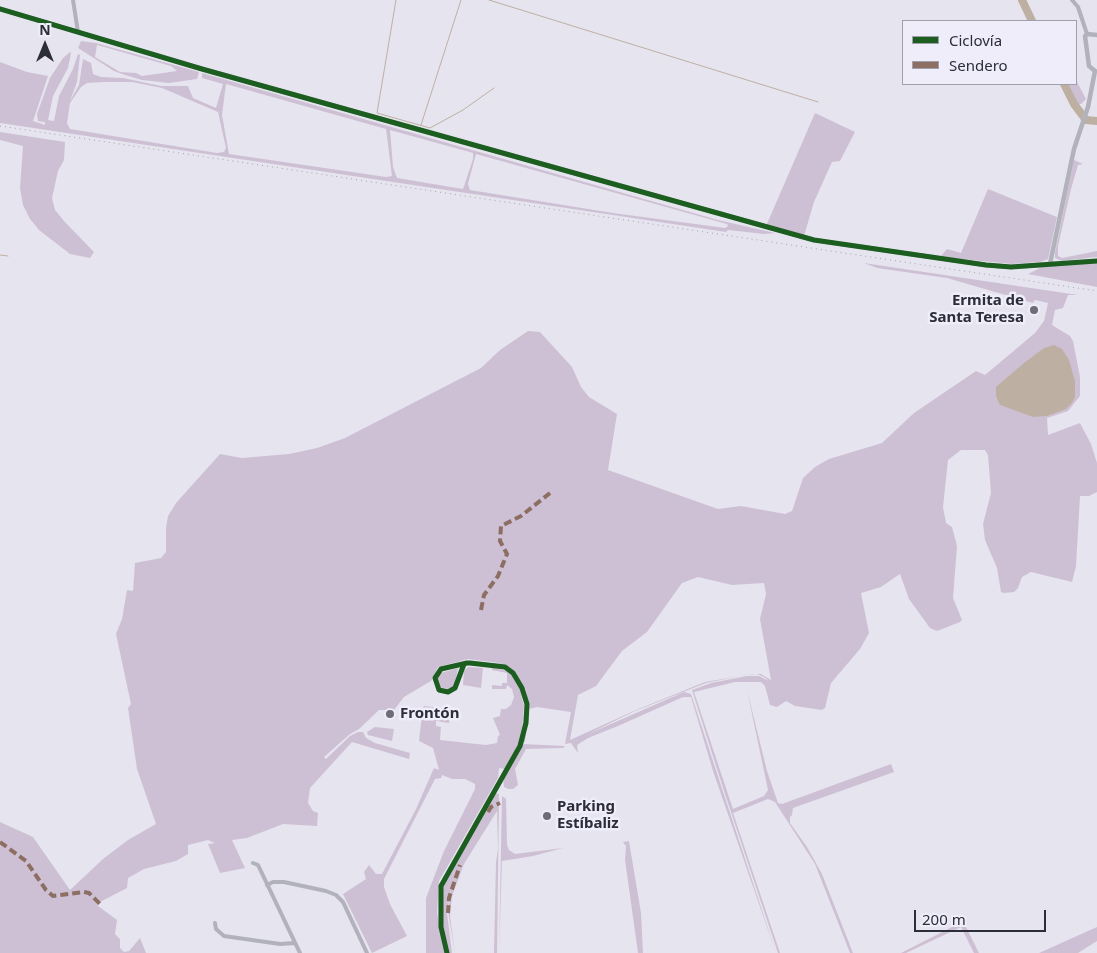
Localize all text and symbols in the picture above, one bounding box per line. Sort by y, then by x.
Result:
north arrow [20,20,70,70]
text: N [39,20,51,39]
legend [902,20,1077,85]
text: Ciclovía [949,30,1002,50]
text: Sendero [949,55,1008,75]
place label: Ermita de Santa Teresa [929,292,1024,327]
marker: Ermita de Santa Teresa [1028,304,1040,316]
place label: Frontón [400,705,459,723]
marker: Frontón [384,708,396,720]
place label: Parking Estíbaliz [557,798,619,833]
marker: Parking Estíbaliz [541,810,553,822]
scale bar [917,900,1050,932]
text: 200 m [922,909,966,929]

